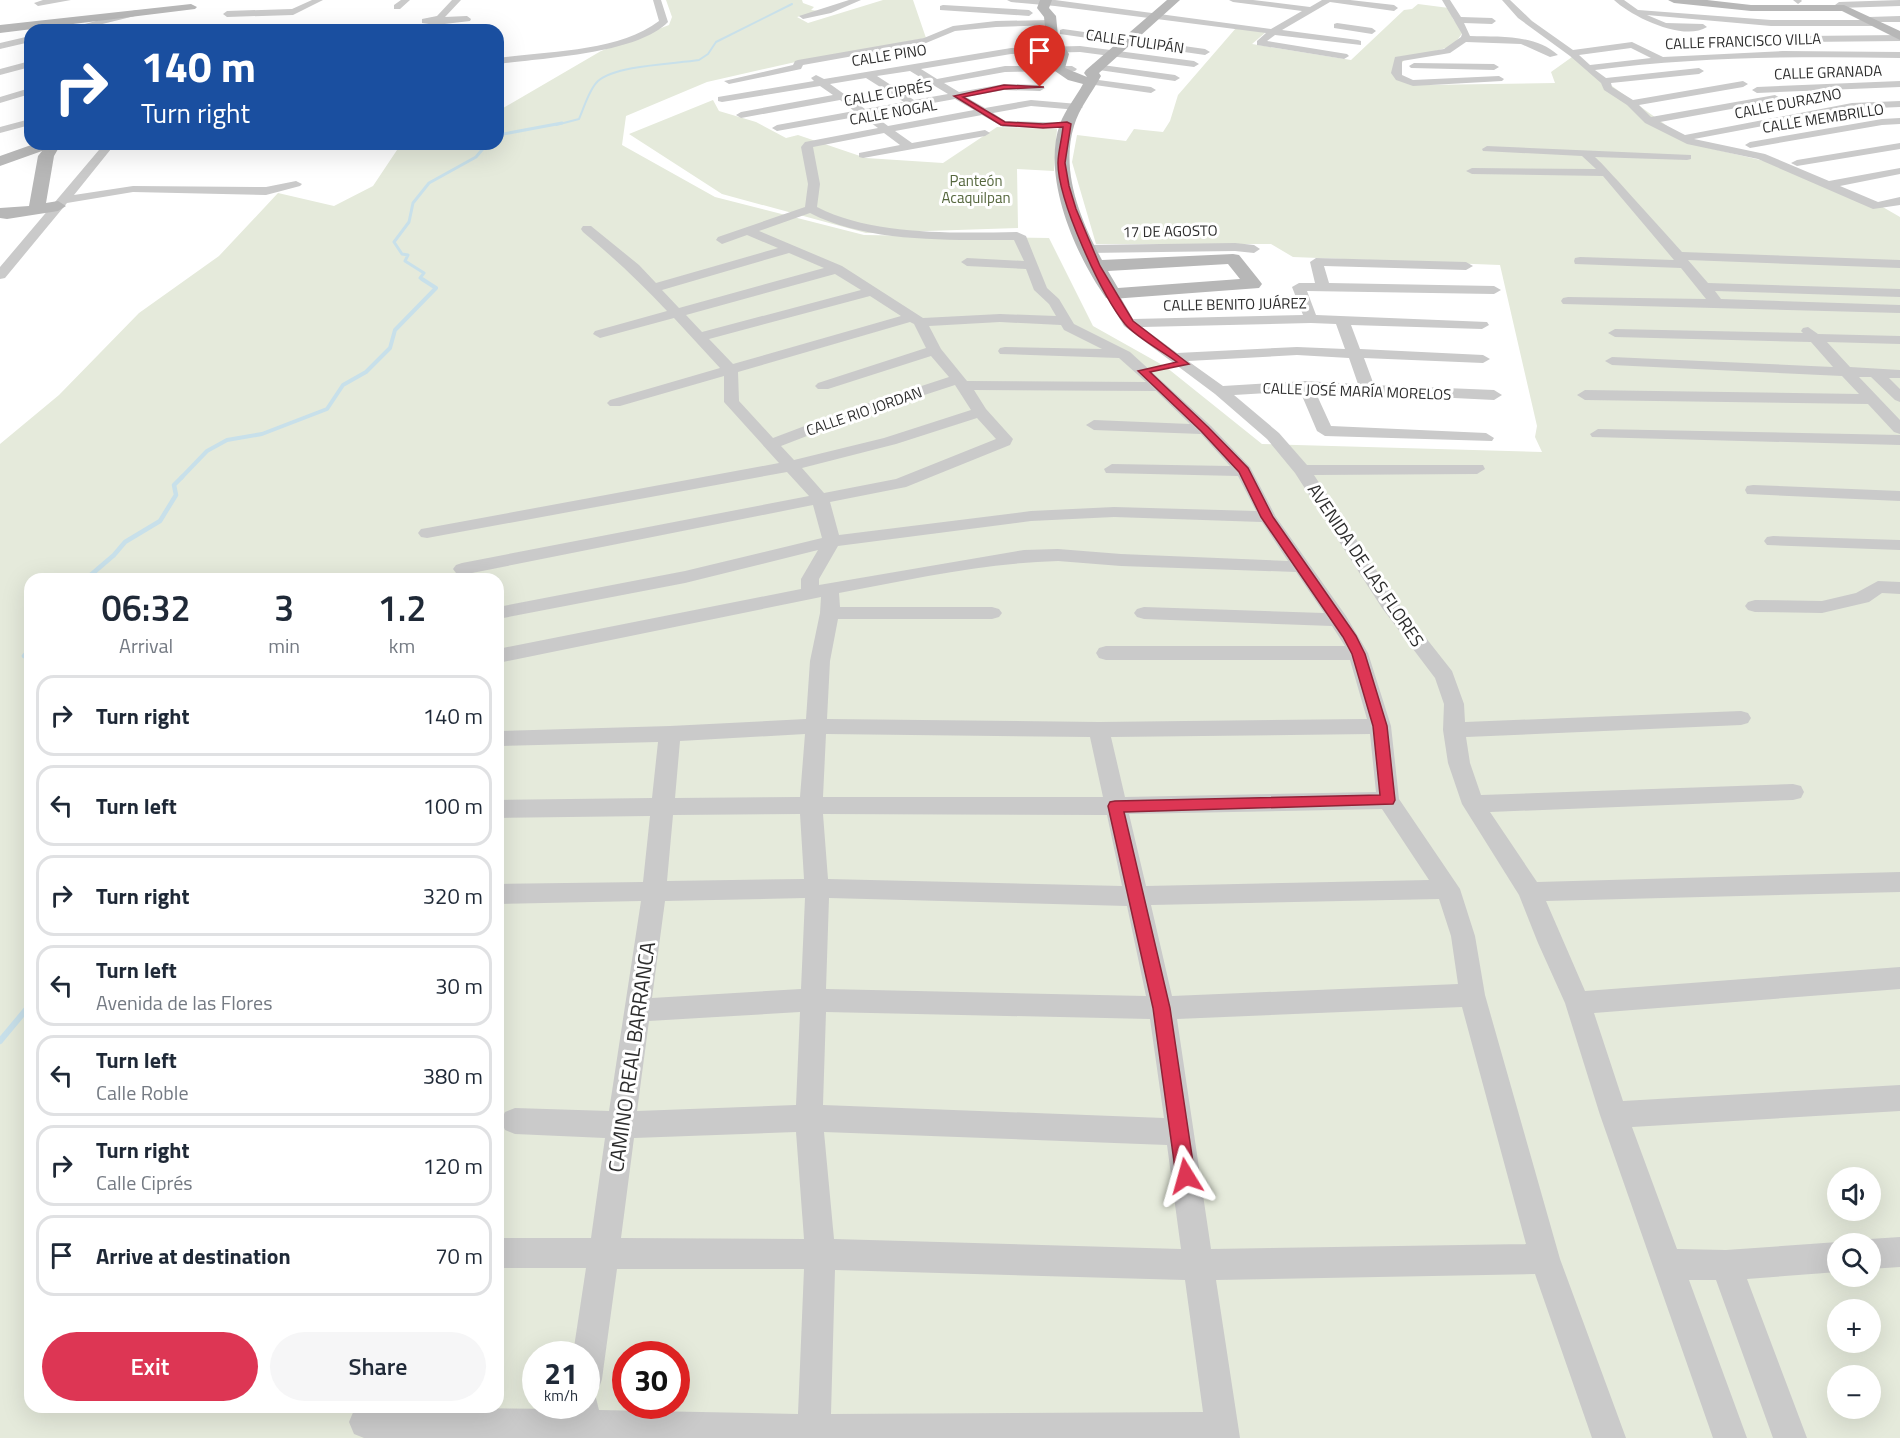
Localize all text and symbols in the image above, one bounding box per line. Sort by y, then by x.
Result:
street label: CALLE TULIPÁN [1084,23,1186,59]
pin [1014,25,1065,87]
street label: CALLE FRANCISCO VILLA [1665,27,1821,55]
text: 140 m [141,34,256,98]
icon: arrive [1023,34,1056,67]
street label: CALLE PINO [850,38,928,72]
icon: right [42,48,120,126]
street label: CALLE GRANADA [1774,59,1882,85]
street label: CALLE CIPRÉS [842,74,934,112]
street label: CALLE DURAZNO [1733,81,1844,125]
text: Turn right [141,92,250,133]
street label: CALLE NOGAL [847,93,939,131]
street label: CALLE MEMBRILLO [1761,97,1885,139]
park label: Panteón Acaquilpan [942,169,1011,209]
street label: 17 DE AGOSTO [1122,219,1218,243]
street label: CALLE BENITO JUÁREZ [1163,291,1307,317]
street label: CALLE JOSÉ MARÍA MORELOS [1262,376,1452,406]
street label: CALLE RIO JORDAN [803,380,925,442]
street label: AVENIDA DE LAS FLORES [1301,478,1431,652]
text: 06:32 [101,580,191,635]
text: 3 [274,580,294,635]
text: 1.2 [378,580,426,635]
text: Arrival [119,630,173,661]
text: min [268,630,300,661]
text: km [389,630,415,661]
icon: right [45,699,78,732]
text: Turn right [96,699,190,733]
text: 140 m [423,699,483,733]
icon: left [45,789,78,822]
text: Turn left [96,789,177,823]
text: 100 m [423,789,483,823]
icon: right [45,879,78,912]
text: Turn right [96,879,190,913]
text: 320 m [423,879,483,913]
street label: CAMINO REAL BARRANCA [599,939,663,1174]
text: Turn left [96,953,177,987]
icon: left [45,969,78,1002]
text: 30 m [435,969,483,1003]
text: Avenida de las Flores [96,987,272,1018]
text: Turn left [96,1043,177,1077]
icon: left [45,1059,78,1092]
text: 380 m [423,1059,483,1093]
text: Calle Roble [96,1077,189,1108]
text: Turn right [96,1133,190,1167]
position arrow [1154,1144,1218,1208]
icon: right [45,1149,78,1182]
text: 120 m [423,1149,483,1183]
text: Calle Ciprés [96,1167,193,1198]
map controls [1827,1167,1881,1419]
button: sound [1827,1167,1881,1221]
button: search [1827,1233,1881,1287]
icon: arrive [45,1239,78,1272]
text: Arrive at destination [96,1239,291,1273]
text: 70 m [435,1239,483,1273]
button: + [1827,1299,1881,1353]
button: Exit [42,1332,258,1401]
button: Share [270,1332,486,1401]
speed limit sign: 30 [612,1341,690,1419]
text: 21 [544,1350,578,1396]
button: − [1827,1365,1881,1419]
text: km/h [544,1384,578,1407]

